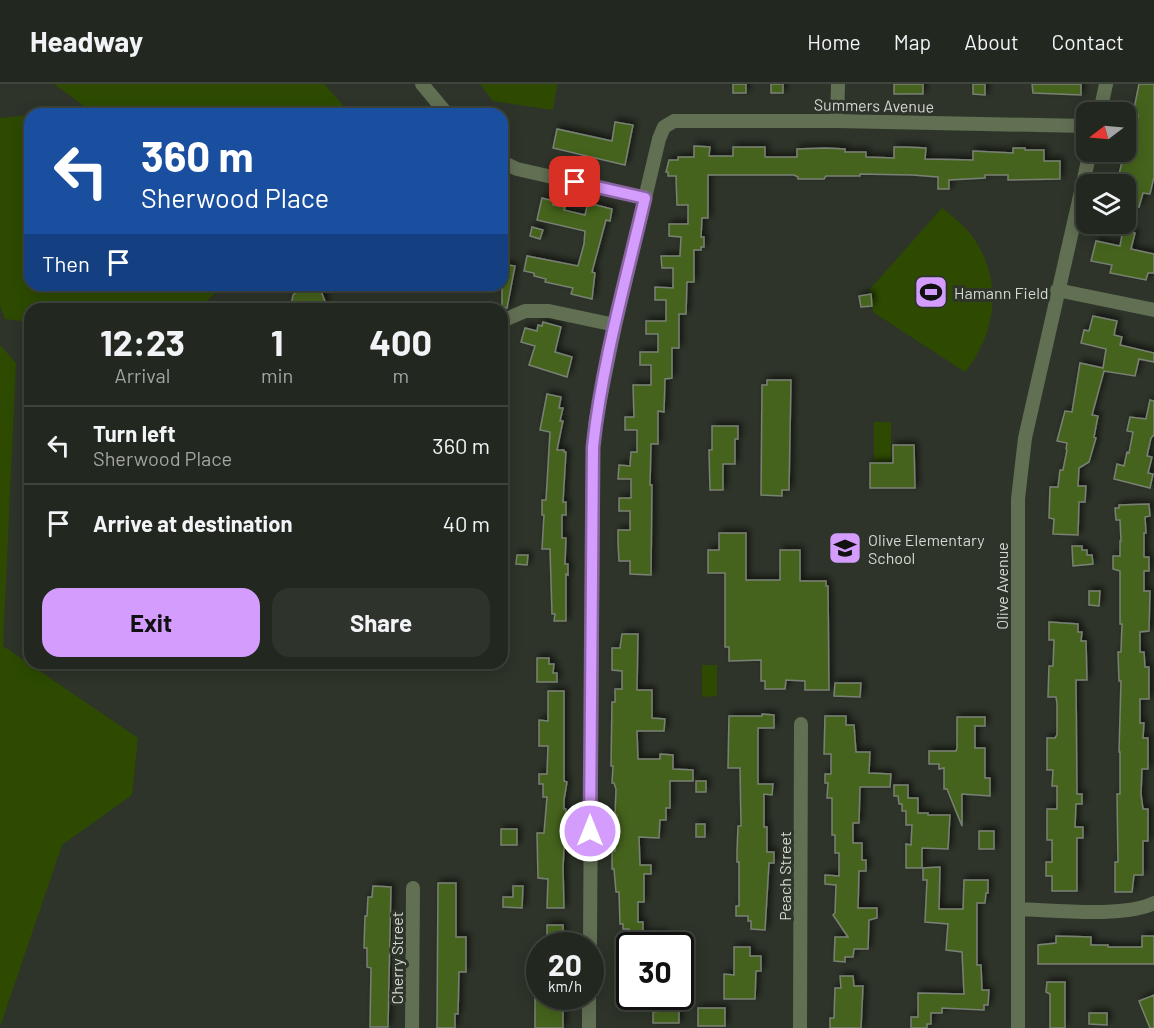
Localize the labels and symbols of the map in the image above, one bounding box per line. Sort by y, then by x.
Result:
street label: Summers Avenue [814,94,934,116]
north arrow [1076,102,1136,162]
pin [549,156,600,207]
sports icon: Hamann Field [913,274,949,310]
place label: Hamann Field [954,283,1049,302]
school or university icon: Olive Elementary School [827,530,863,566]
place label: Olive Elementary School [868,530,985,567]
street label: Olive Avenue [992,542,1011,630]
position arrow [558,799,622,863]
street label: Peach Street [775,831,794,921]
street label: Cherry Street [387,911,406,1005]
speed limit sign: 30 [616,932,694,1010]

